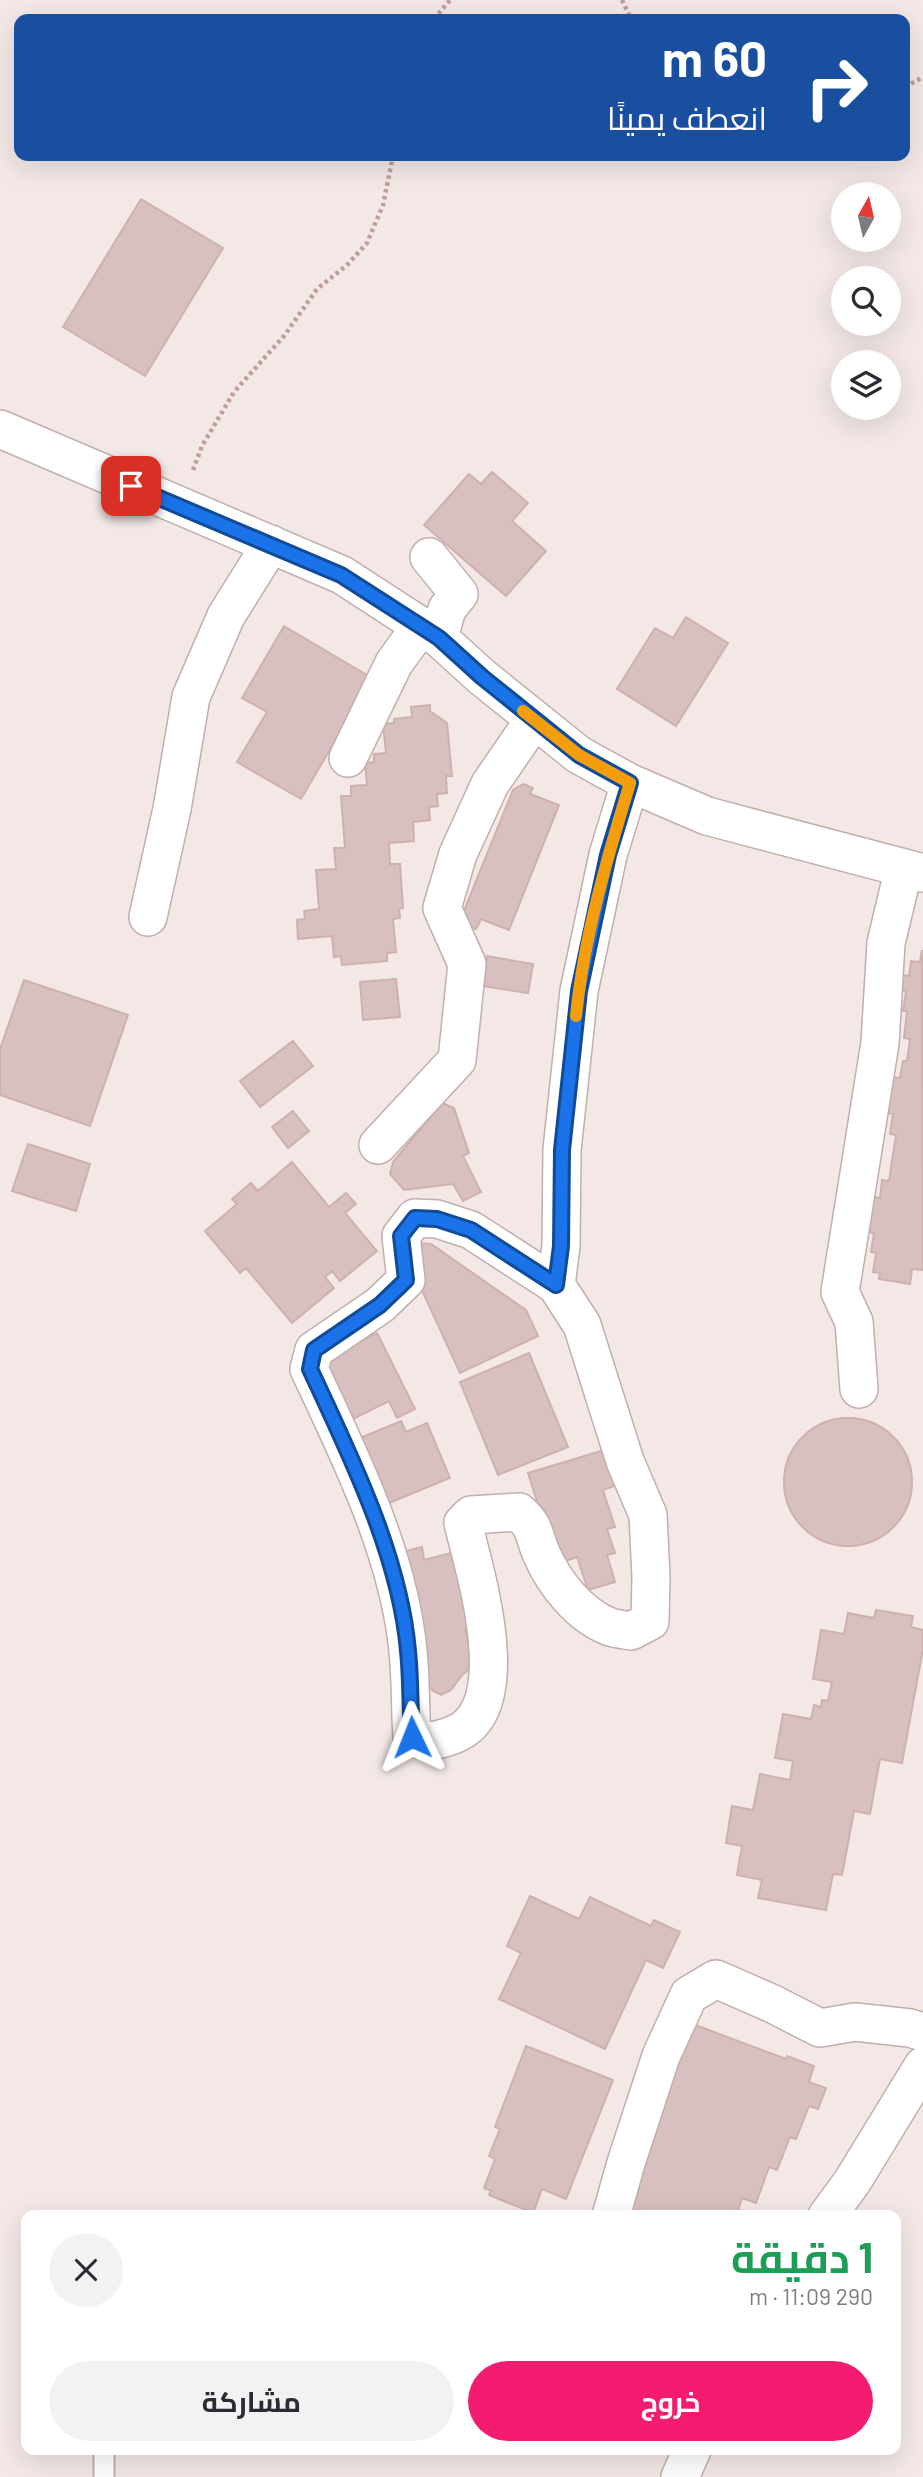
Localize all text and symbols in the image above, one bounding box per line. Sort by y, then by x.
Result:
text: 60 m [662,28,767,87]
icon: right [791,42,882,133]
text: انعطف يمينًا [607,98,767,136]
north arrow [831,182,901,252]
map controls [831,182,901,420]
button: search [831,266,901,336]
button: layers [831,350,901,420]
pin [101,456,161,516]
icon: arrive [112,467,150,505]
position arrow [375,1700,449,1774]
text: 1 دقيقة [731,2231,873,2281]
button: close [49,2233,123,2307]
text: 290 m · 11:09 [749,2282,873,2310]
button: مشاركة [49,2361,454,2441]
button: خروج [468,2361,873,2441]

